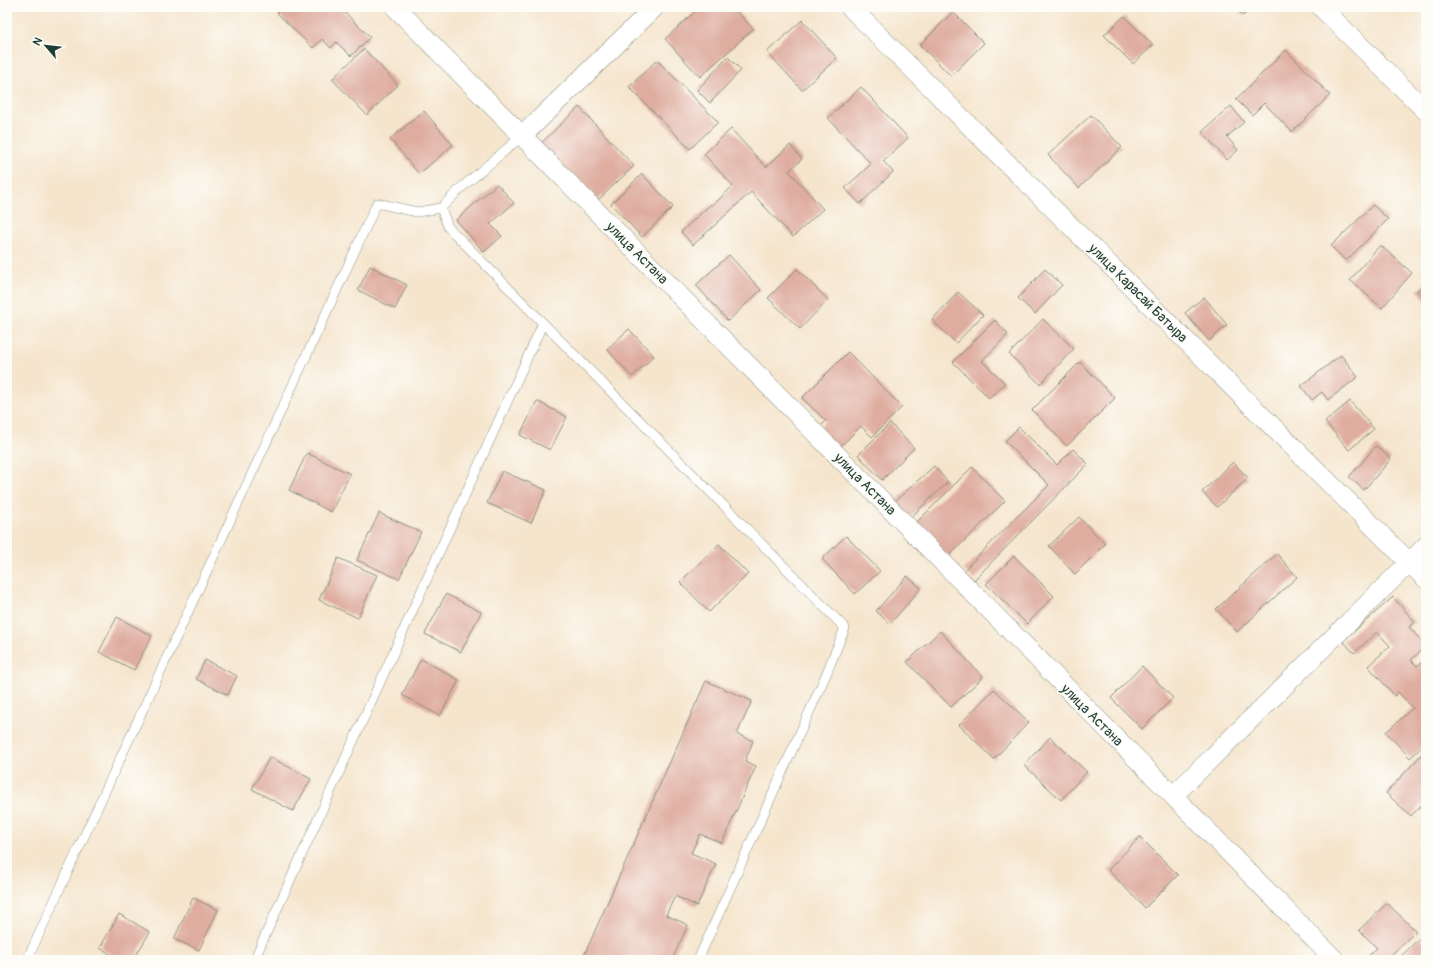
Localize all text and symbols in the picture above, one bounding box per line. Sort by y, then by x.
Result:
north arrow [26,26,66,66]
text: N [30,35,45,48]
street label: улица Астана [602,218,672,288]
street label: улица Карасай Батыра [1084,239,1191,346]
street label: улица Астана [830,449,900,519]
street label: улица Астана [1057,680,1127,750]

